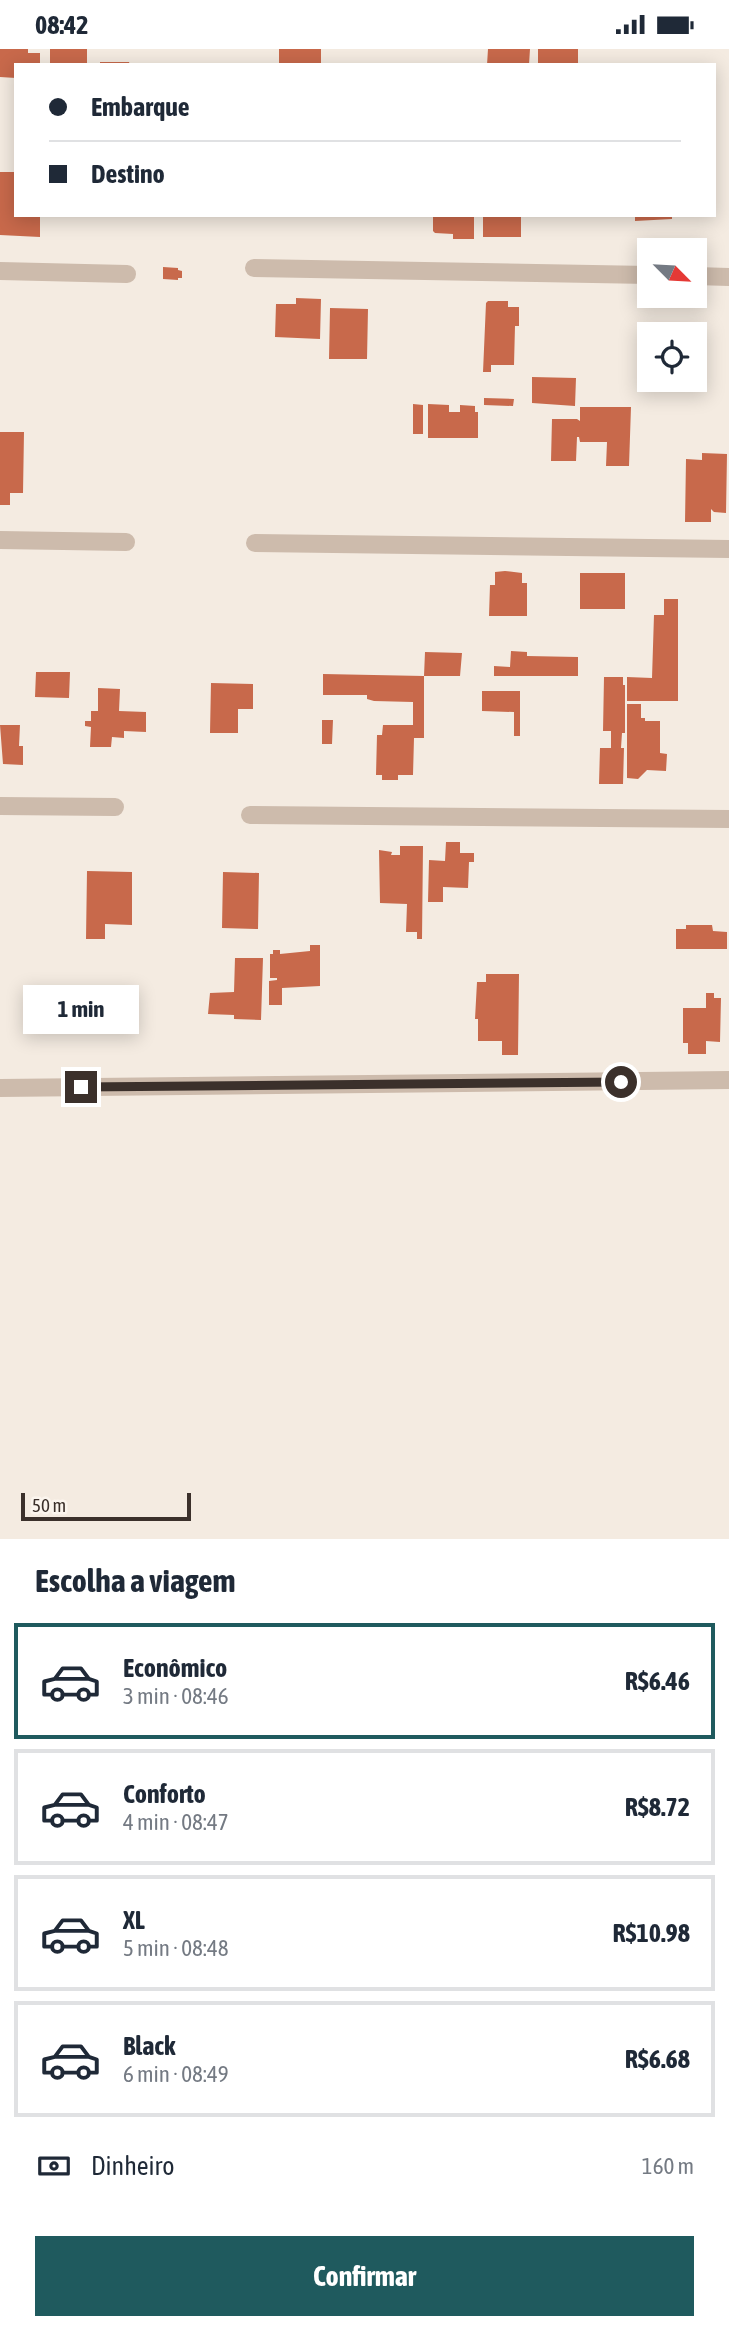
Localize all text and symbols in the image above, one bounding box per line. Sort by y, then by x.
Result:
text: 08:42 [35,10,89,40]
text: Embarque [91,92,190,122]
text: Destino [91,159,165,189]
north arrow [637,238,707,308]
map controls [637,238,707,392]
button: locate [637,322,707,392]
callout: 1 min [23,985,139,1035]
text: 1 min [58,996,104,1022]
route start [605,1066,637,1098]
route end [65,1071,97,1103]
scale bar [21,1490,191,1522]
text: 50 m [32,1494,66,1516]
text: Escolha a viagem [35,1562,235,1599]
icon: car [39,1650,102,1713]
text: Econômico [123,1653,227,1683]
text: R$6.46 [625,1666,690,1696]
text: 3 min · 08:46 [123,1683,229,1709]
icon: car [39,1776,102,1839]
text: Conforto [123,1779,206,1809]
text: R$8.72 [625,1792,690,1822]
text: 4 min · 08:47 [123,1809,229,1835]
icon: car [39,1902,102,1965]
text: XL [123,1905,145,1935]
text: R$10.98 [613,1918,690,1948]
text: 5 min · 08:48 [123,1935,229,1961]
icon: car [39,2028,102,2091]
text: Black [123,2031,175,2061]
text: R$6.68 [625,2044,690,2074]
text: 6 min · 08:49 [123,2061,229,2087]
icon: cash [35,2147,73,2185]
text: Dinheiro [91,2151,174,2181]
text: 160 m [642,2153,694,2179]
button: Confirmar [35,2236,694,2316]

